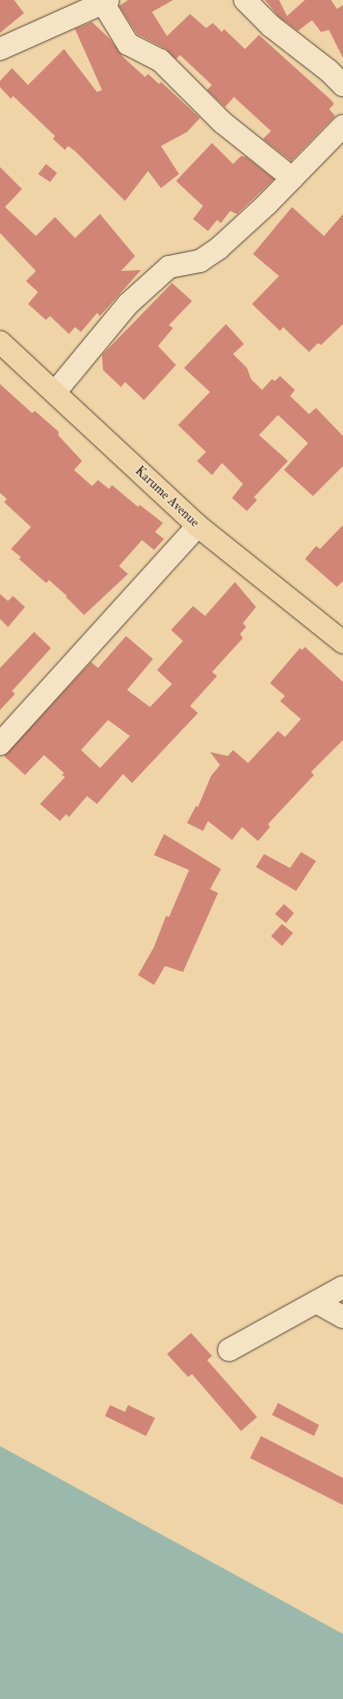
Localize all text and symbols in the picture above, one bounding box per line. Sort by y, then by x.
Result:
street label: Karume Avenue [132,463,202,531]

